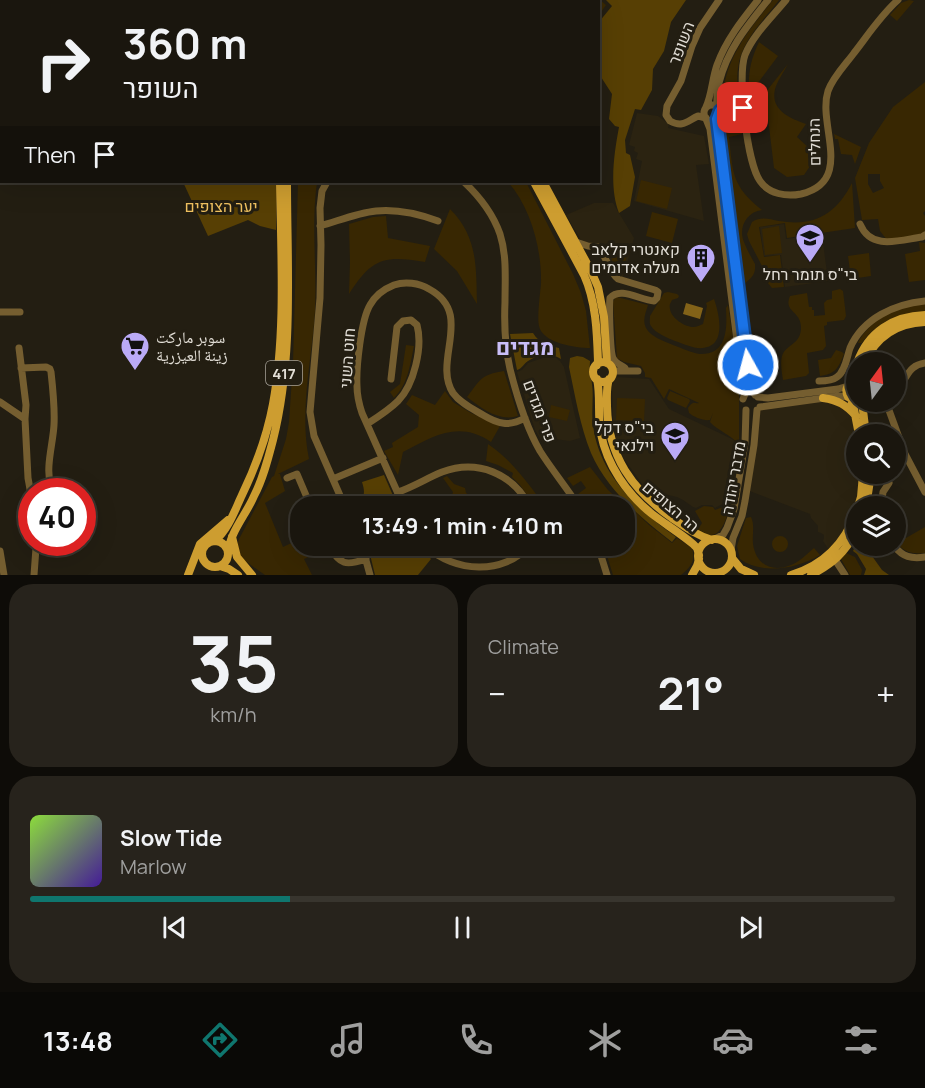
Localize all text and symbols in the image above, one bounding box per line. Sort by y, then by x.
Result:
text: 360 m [123,14,247,72]
street label: השופר [663,18,699,68]
icon: right [24,24,102,102]
text: השופר [123,69,198,106]
pin [717,82,768,133]
icon: arrive [726,91,759,124]
street label: הנחלים [803,118,825,166]
icon: arrive [88,138,121,171]
text: Then [24,140,76,170]
park label: יער הצופים [184,195,258,217]
school or university icon: בי"ס תומר רחל [794,222,826,264]
place label: קאנטרי קלאב מעלה אדומים [591,238,680,278]
building icon: קאנטרי קלאב מעלה אדומים [685,242,717,284]
place label: בי"ס תומר רחל [763,263,858,285]
place label: سوبر ماركت زينة العيزرية [156,326,228,366]
street label: חוט השני [334,327,360,389]
supermarket icon: سوبر ماركت زينة العيزرية [119,330,151,372]
district label: מגדים [496,332,554,362]
position arrow [716,333,780,397]
north arrow [846,352,906,412]
map controls [846,352,906,556]
road number: 417 [266,361,302,385]
street label: פרי מגדים [518,376,562,446]
place label: בי"ס דקל וילנאי [595,416,655,456]
school or university icon: בי"ס דקל וילנאי [659,420,691,462]
button: search [846,424,906,484]
street label: מדבר יהודה [716,439,750,517]
street label: הר הצופים [638,476,704,536]
speed limit sign: 40 [18,478,96,556]
button: layers [846,496,906,556]
text: 13:49 · 1 min · 410 m [362,511,563,541]
text: 35 [188,609,279,715]
text: Climate [488,633,559,660]
text: 21° [658,662,724,724]
text: − [488,671,506,716]
text: + [876,671,895,716]
text: km/h [210,701,257,728]
text: Slow Tide [120,823,222,853]
text: Marlow [120,853,187,880]
icon: previous [158,911,191,944]
icon: pause [446,911,479,944]
icon: next [734,911,767,944]
icon: directions [199,1019,241,1061]
icon: music [327,1019,369,1061]
icon: phone [455,1019,497,1061]
icon: climate [584,1019,626,1061]
icon: car [712,1019,754,1061]
icon: filters [840,1019,882,1061]
text: 13:48 [43,1022,113,1059]

